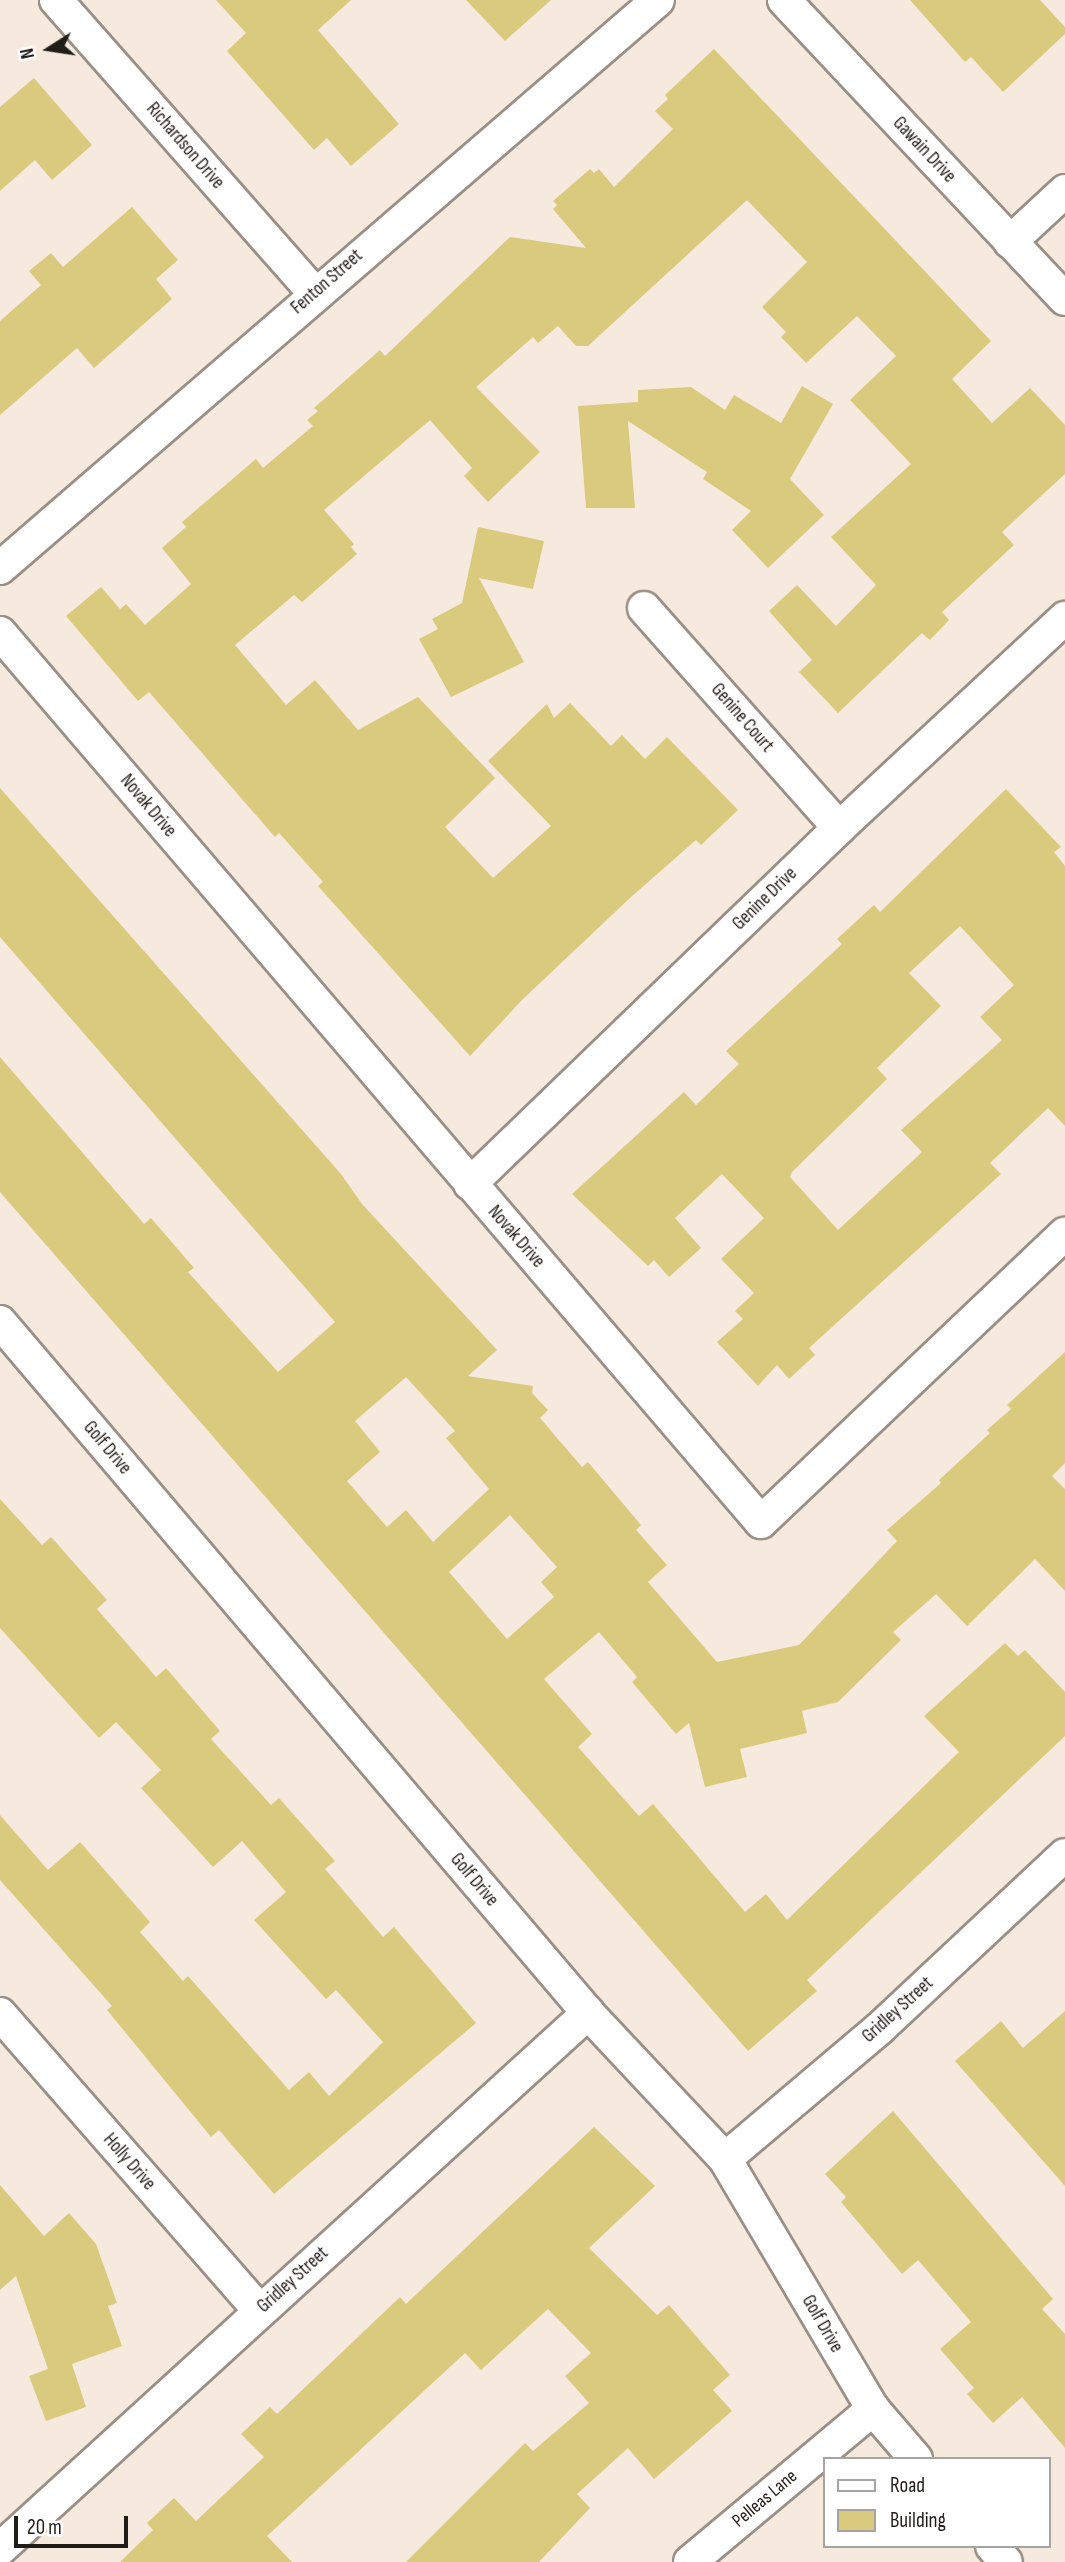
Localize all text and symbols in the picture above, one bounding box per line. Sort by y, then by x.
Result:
north arrow [14,14,84,84]
text: N [16,46,40,61]
street label: Richardson Drive [141,98,229,194]
street label: Gawain Drive [888,112,960,188]
street label: Fenton Street [286,245,368,319]
street label: Genine Court [706,679,778,757]
street label: Novak Drive [115,770,181,842]
street label: Genine Drive [728,863,802,935]
street label: Novak Drive [483,1201,549,1273]
street label: Golf Drive [78,1417,136,1479]
street label: Golf Drive [445,1849,503,1911]
street label: Gridley Street [858,1972,938,2048]
street label: Holly Drive [98,2129,160,2195]
street label: Gridley Street [253,2242,333,2318]
street label: Golf Drive [796,2291,848,2357]
legend [824,2457,1051,2548]
street label: Pelleas Lane [728,2465,802,2533]
text: Road [890,2473,925,2498]
scale bar [18,2502,131,2546]
text: Building [890,2508,946,2533]
text: 20 m [27,2515,62,2540]

